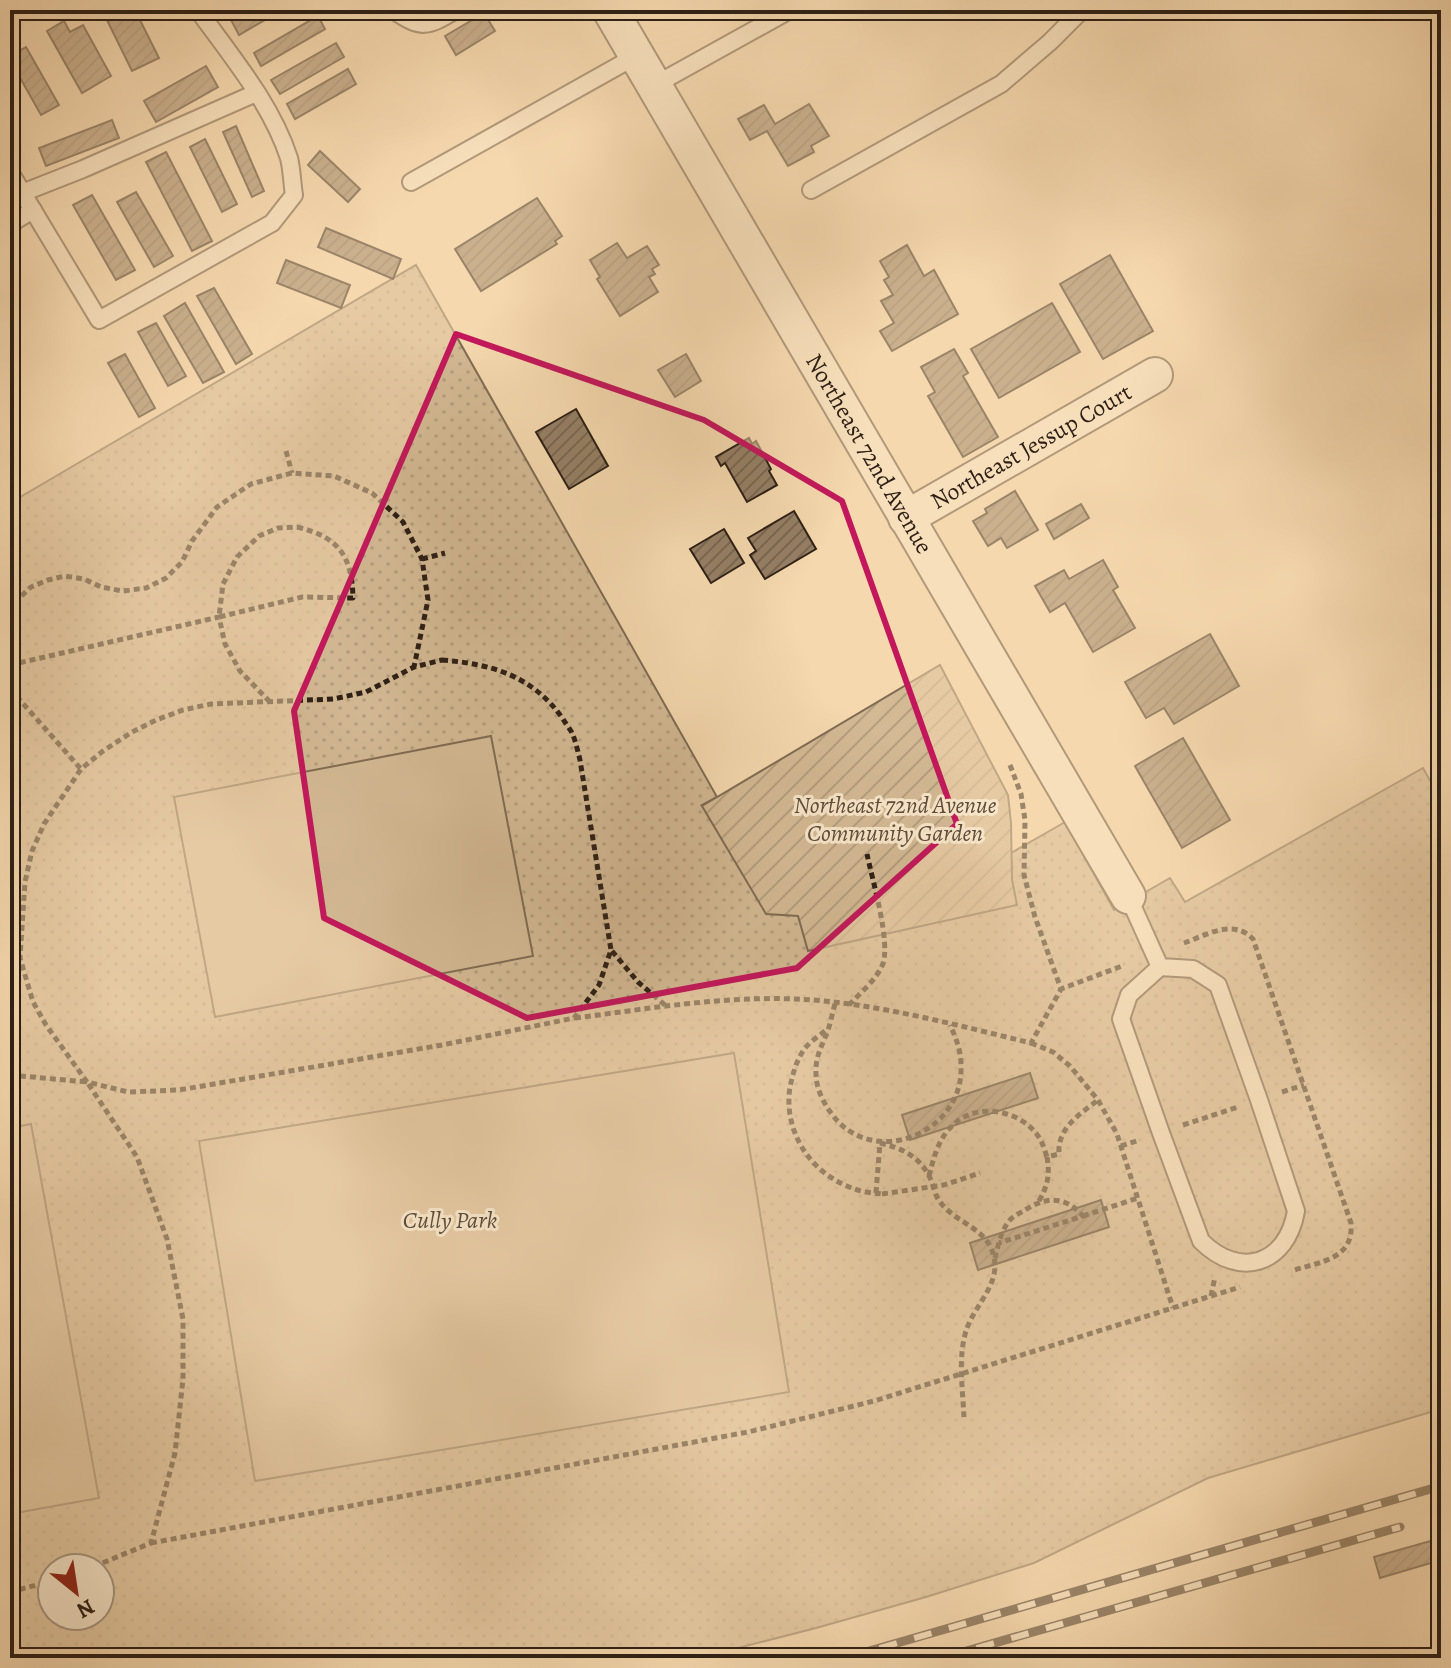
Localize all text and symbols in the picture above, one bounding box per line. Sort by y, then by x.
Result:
street label: Northeast 72nd Avenue [798,348,940,560]
street label: Northeast Jessup Court [924,376,1137,517]
park label: Northeast 72nd Avenue Community Garden [794,789,997,849]
park label: Cully Park [403,1204,497,1236]
north arrow [36,1552,116,1632]
text: N [71,1591,100,1625]

